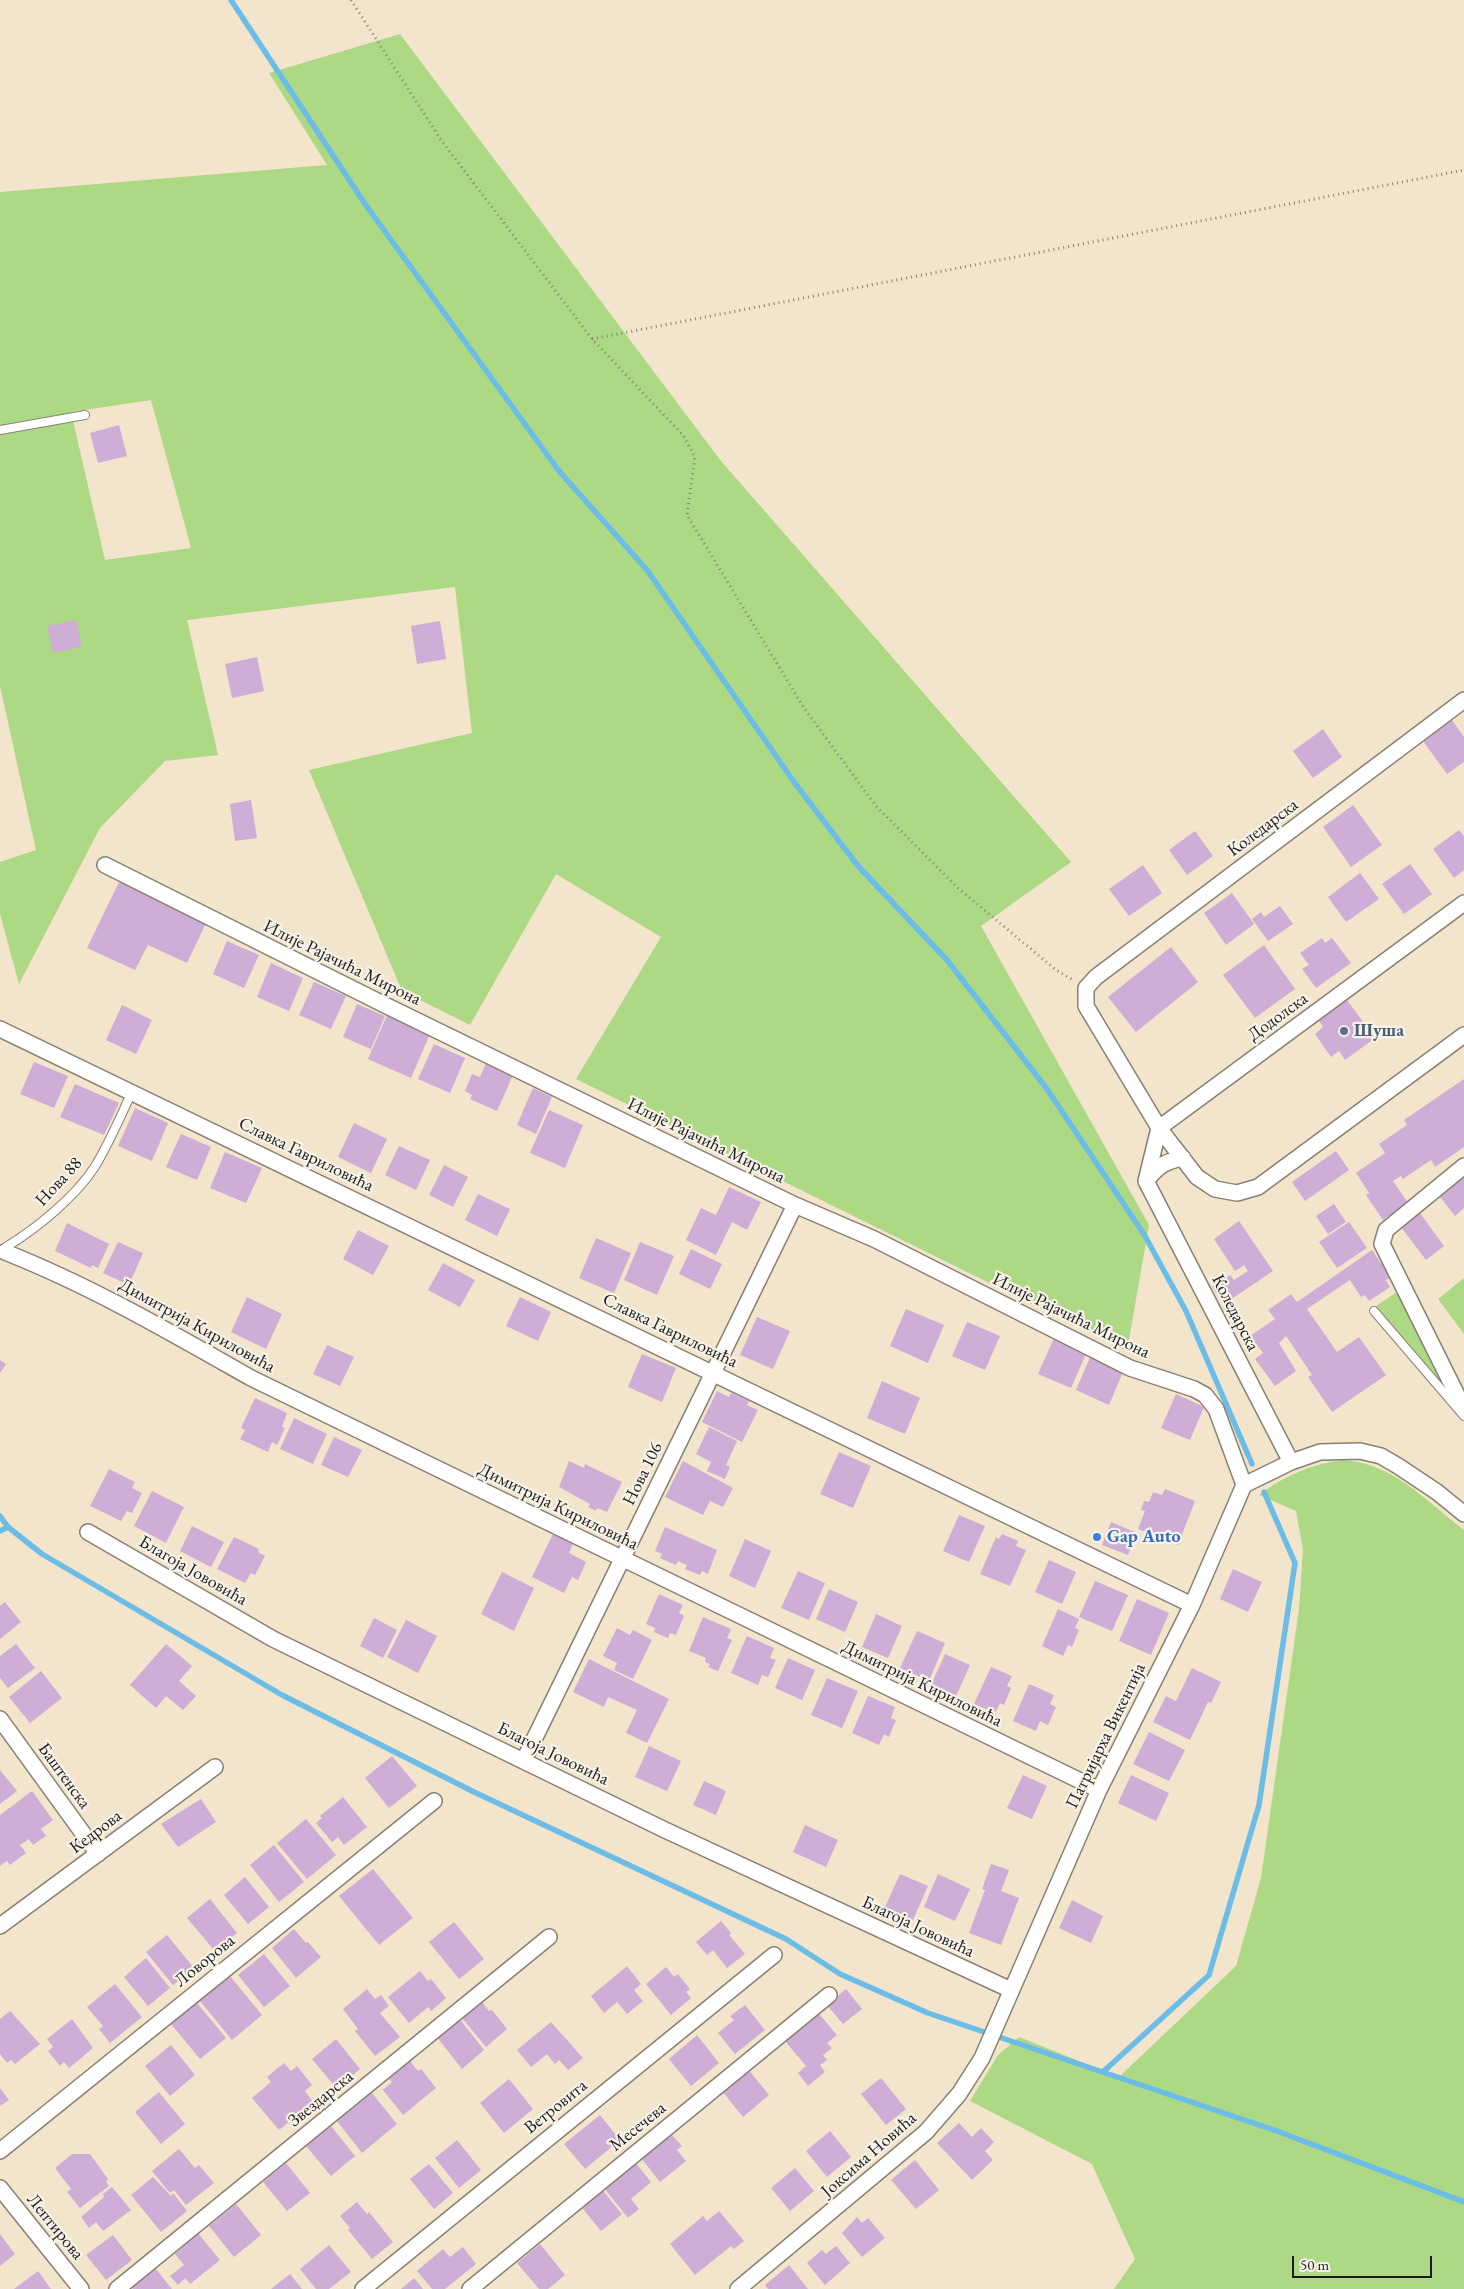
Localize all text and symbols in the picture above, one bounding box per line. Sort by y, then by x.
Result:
street label: Коледарска [1223,794,1303,862]
street label: Илије Рајачића Мирона [260,915,424,1011]
street label: Додолска [1244,988,1312,1046]
place label: Шуша [1354,1020,1404,1042]
marker: Шуша [1338,1025,1350,1037]
street label: Илије Рајачића Мирона [624,1093,788,1189]
street label: Славка Гавриловића [235,1113,377,1197]
street label: Нова 88 [31,1153,87,1211]
street label: Илије Рајачића Мирона [989,1268,1153,1364]
street label: Коледарска [1207,1271,1263,1355]
street label: Димитрија Кириловића [115,1274,279,1378]
street label: Славка Гавриловића [599,1289,741,1373]
street label: Нова 106 [618,1439,668,1509]
street label: Димитрија Кириловића [474,1459,642,1555]
place label: Gap Auto [1107,1526,1180,1548]
street label: Благоја Јововића [135,1531,251,1611]
marker: Gap Auto [1091,1531,1103,1543]
street label: Димитрија Кириловића [838,1636,1006,1732]
street label: Патријарха Викентија [1061,1660,1151,1812]
street label: Благоја Јововића [494,1718,612,1790]
street label: Баштенска [33,1739,95,1813]
street label: Кедрова [66,1805,126,1859]
street label: Благоја Јововића [858,1891,978,1963]
street label: Ловорова [170,1930,240,1992]
street label: Звездарска [284,2066,358,2132]
street label: Ветровита [520,2075,592,2139]
street label: Месечева [605,2098,671,2156]
street label: Јоксима Новића [817,2108,921,2202]
street label: Лептирова [22,2190,88,2264]
scale bar [1294,2246,1434,2278]
text: 50 m [1300,2255,1329,2274]

